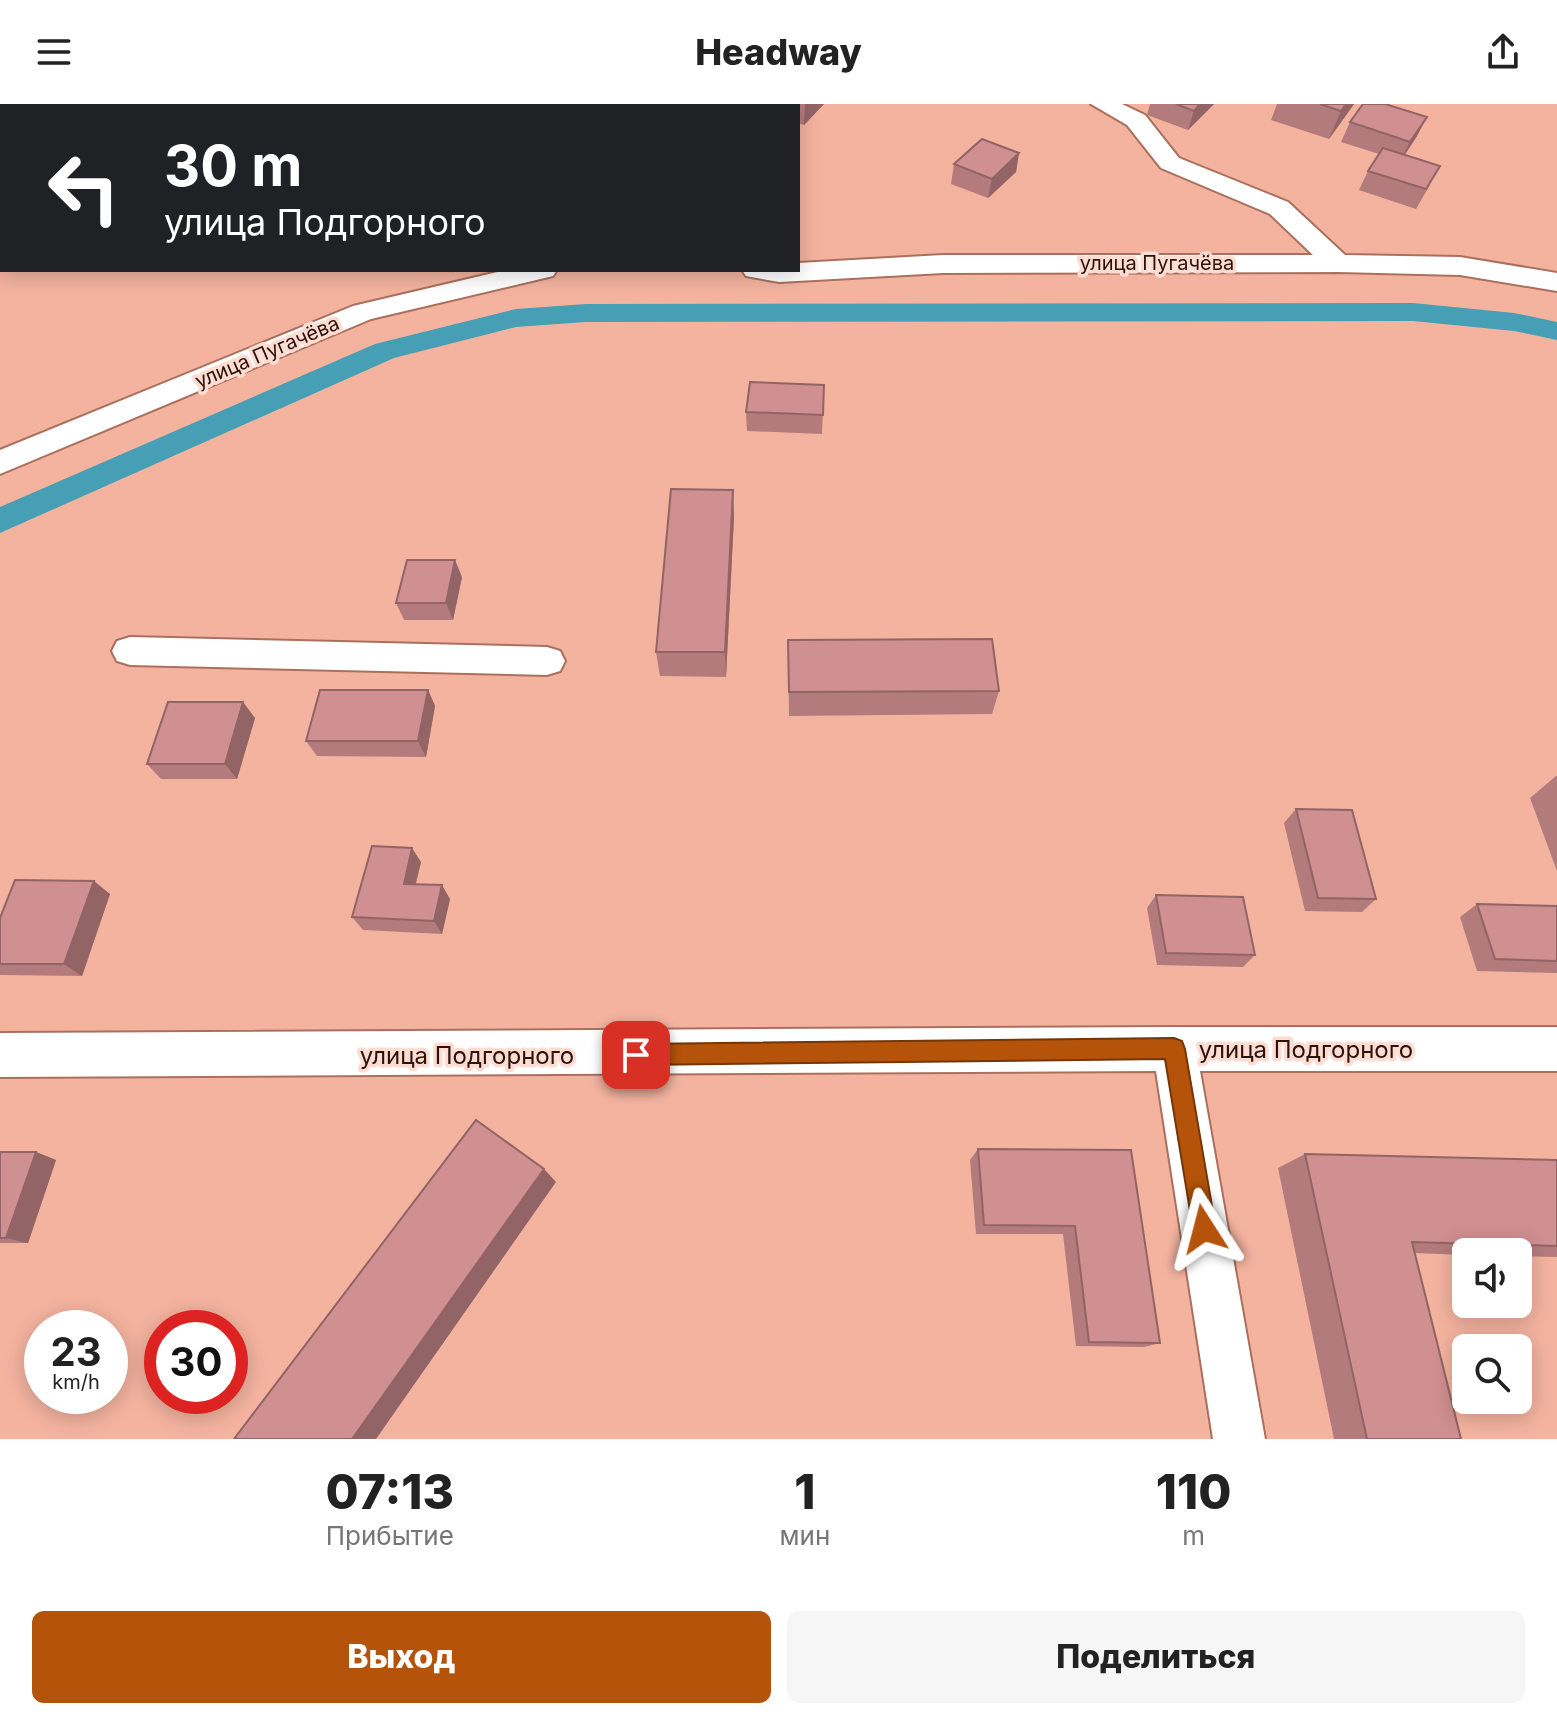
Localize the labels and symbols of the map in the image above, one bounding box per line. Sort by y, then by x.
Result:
street label: улица Пугачёва [1080,251,1234,275]
street label: улица Пугачёва [191,311,343,393]
pin [602,1021,670,1089]
street label: улица Подгорного [1199,1035,1413,1064]
street label: улица Подгорного [360,1041,574,1070]
position arrow [1162,1187,1246,1271]
speed limit sign: 30 [144,1310,248,1414]

